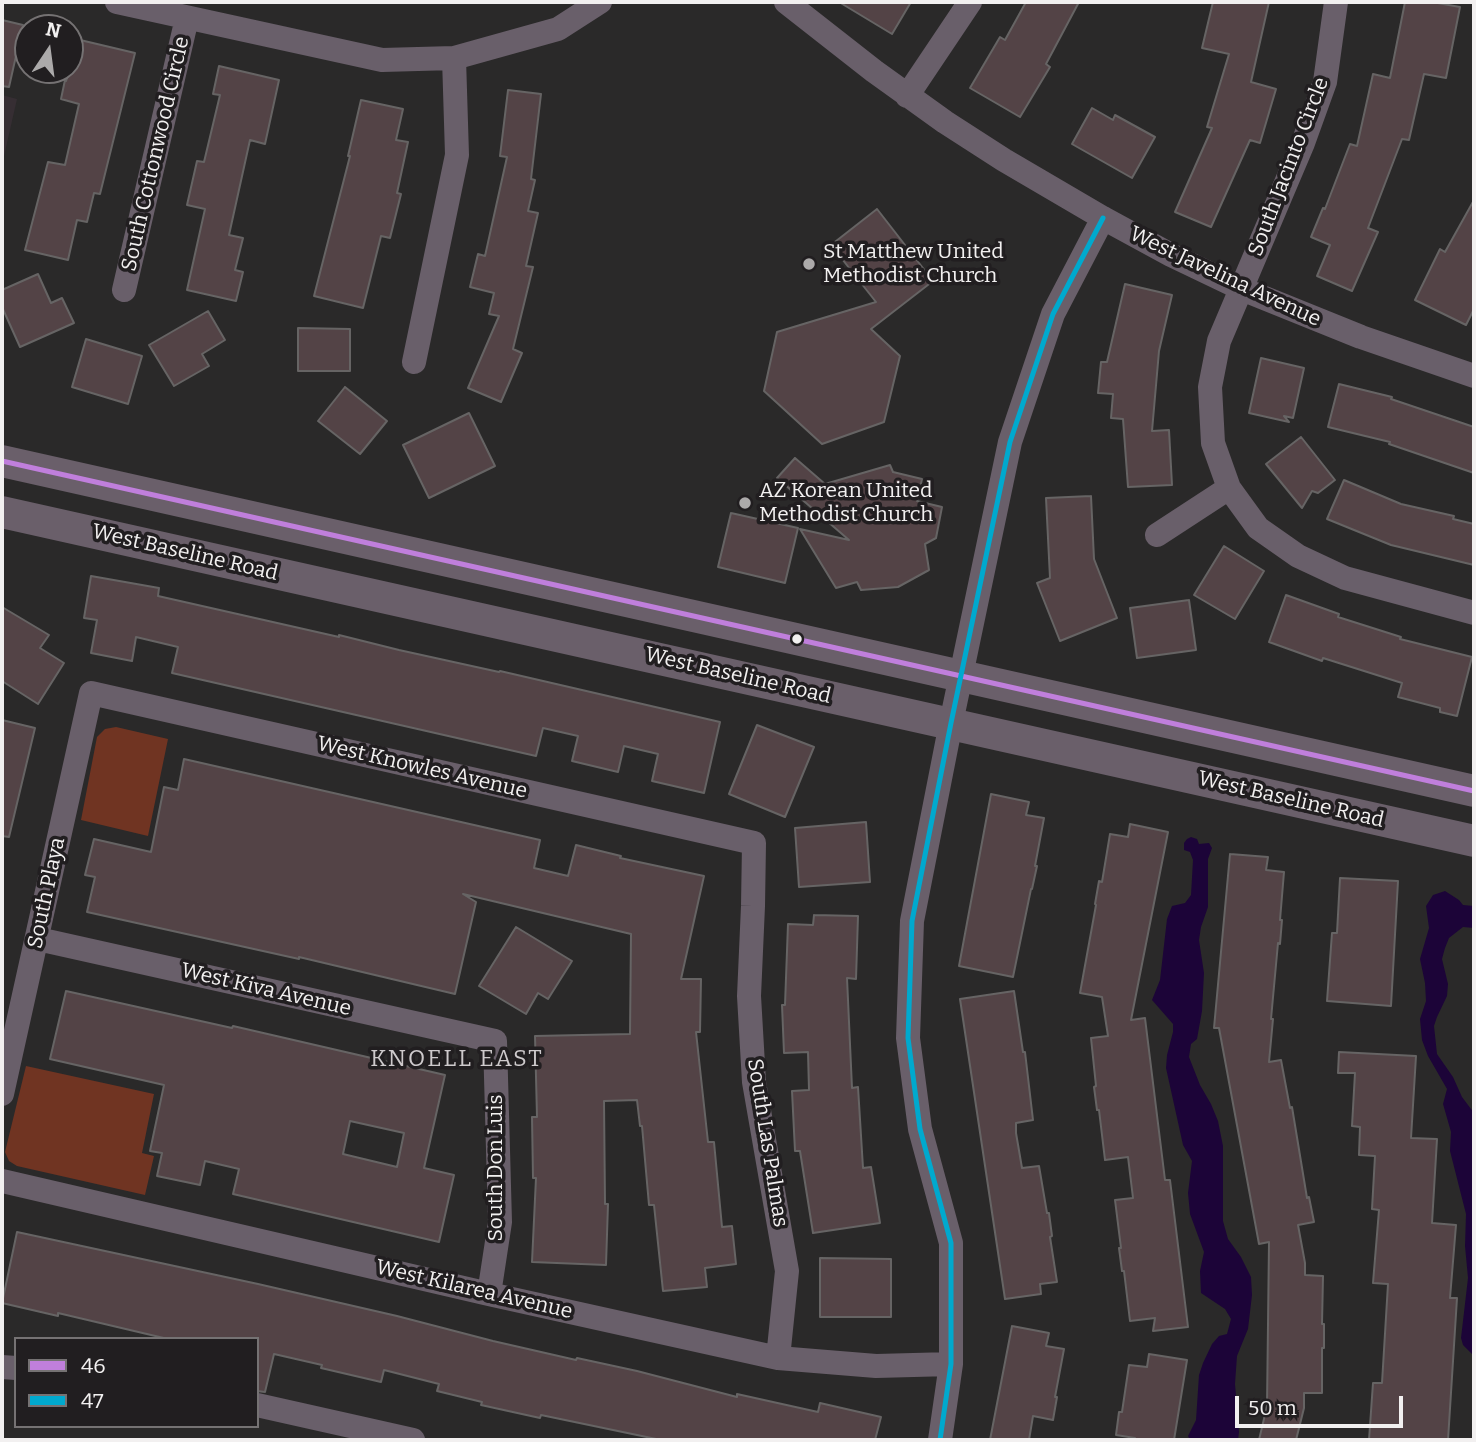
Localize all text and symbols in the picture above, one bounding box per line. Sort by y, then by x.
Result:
north arrow [14,14,84,84]
text: N [44,17,63,43]
street label: South Cottonwood Circle [117,34,195,274]
street label: South Jacinto Circle [1243,74,1335,260]
street label: West Javelina Avenue [1125,222,1325,332]
place label: St Matthew United Methodist Church [823,239,1004,289]
marker: St Matthew United Methodist Church [801,256,817,272]
place label: AZ Korean United Methodist Church [759,478,933,528]
marker: AZ Korean United Methodist Church [737,495,753,511]
street label: West Baseline Road [90,519,280,587]
unlabelled marker [790,632,804,646]
street label: West Baseline Road [643,642,833,710]
street label: West Knowles Avenue [314,732,530,804]
street label: West Baseline Road [1196,766,1386,834]
street label: South Playa [23,835,71,951]
street label: West Kiva Avenue [178,958,354,1022]
district label: KNOELL EAST [372,1046,542,1074]
street label: South Las Palmas [741,1057,793,1229]
street label: South Don Luis [483,1094,509,1242]
street label: West Kilarea Avenue [373,1255,575,1325]
legend [14,1337,259,1428]
text: 46 [81,1353,106,1379]
scale bar [1238,1382,1406,1426]
text: 47 [81,1388,104,1414]
text: 50 m [1248,1395,1297,1421]

